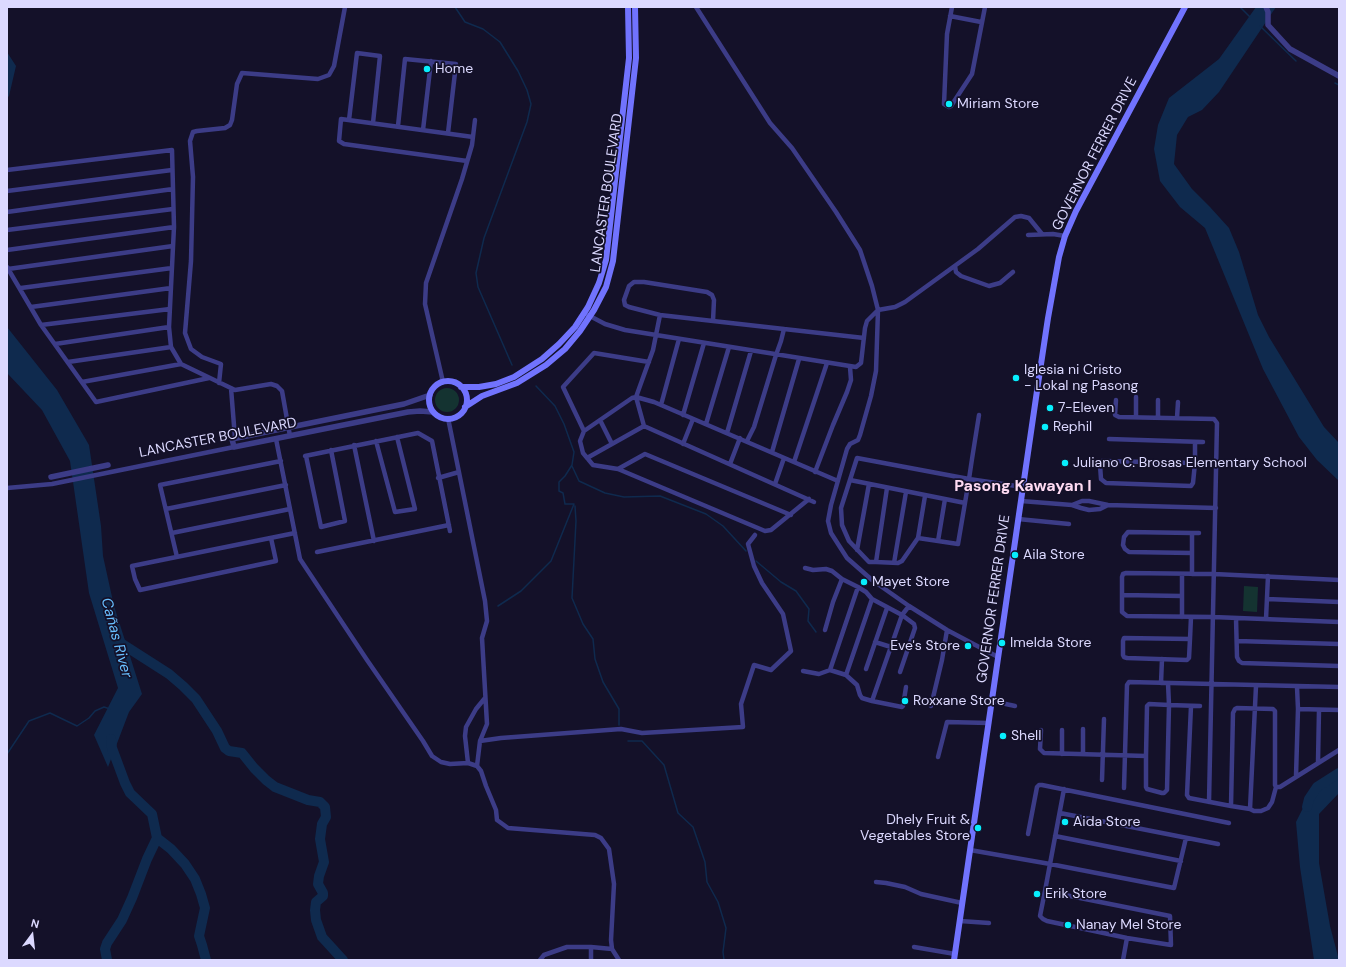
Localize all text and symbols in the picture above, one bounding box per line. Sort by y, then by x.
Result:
place label: Home [435,61,473,77]
marker: Home [422,64,432,74]
street label: GOVERNOR FERRER DRIVE [1049,75,1141,233]
place label: Miriam Store [957,96,1039,112]
marker: Miriam Store [944,99,954,109]
street label: LANCASTER BOULEVARD [588,113,626,273]
place label: Iglesia ni Cristo - Lokal ng Pasong [1024,362,1138,394]
marker: Iglesia ni Cristo - Lokal ng Pasong [1011,373,1021,383]
place label: 7-Eleven [1058,400,1114,416]
marker: 7-Eleven [1045,403,1055,413]
street label: LANCASTER BOULEVARD [138,414,298,462]
place label: Rephil [1053,419,1092,435]
marker: Rephil [1040,422,1050,432]
place label: Juliano C. Brosas Elementary School [1073,455,1307,471]
marker: Juliano C. Brosas Elementary School [1060,458,1070,468]
district label: Pasong Kawayan I [954,477,1092,497]
street label: GOVERNOR FERRER DRIVE [974,514,1014,684]
place label: Aila Store [1023,547,1085,563]
marker: Aila Store [1010,550,1020,560]
place label: Mayet Store [872,574,950,590]
marker: Mayet Store [859,577,869,587]
water label: Cañas River [97,596,135,680]
place label: Imelda Store [1010,635,1092,651]
place label: Eve's Store [890,638,960,654]
marker: Imelda Store [997,638,1007,648]
marker: Eve's Store [963,641,973,651]
place label: Roxxane Store [913,693,1005,709]
marker: Roxxane Store [900,696,910,706]
place label: Shell [1011,728,1041,744]
marker: Shell [998,731,1008,741]
place label: Dhely Fruit & Vegetables Store [860,812,970,844]
place label: Aida Store [1073,814,1140,830]
marker: Aida Store [1060,817,1070,827]
marker: Dhely Fruit & Vegetables Store [973,823,983,833]
place label: Erik Store [1045,886,1107,902]
marker: Erik Store [1032,889,1042,899]
north arrow [12,915,52,955]
text: N [29,916,41,931]
place label: Nanay Mel Store [1076,917,1181,933]
marker: Nanay Mel Store [1063,920,1073,930]

